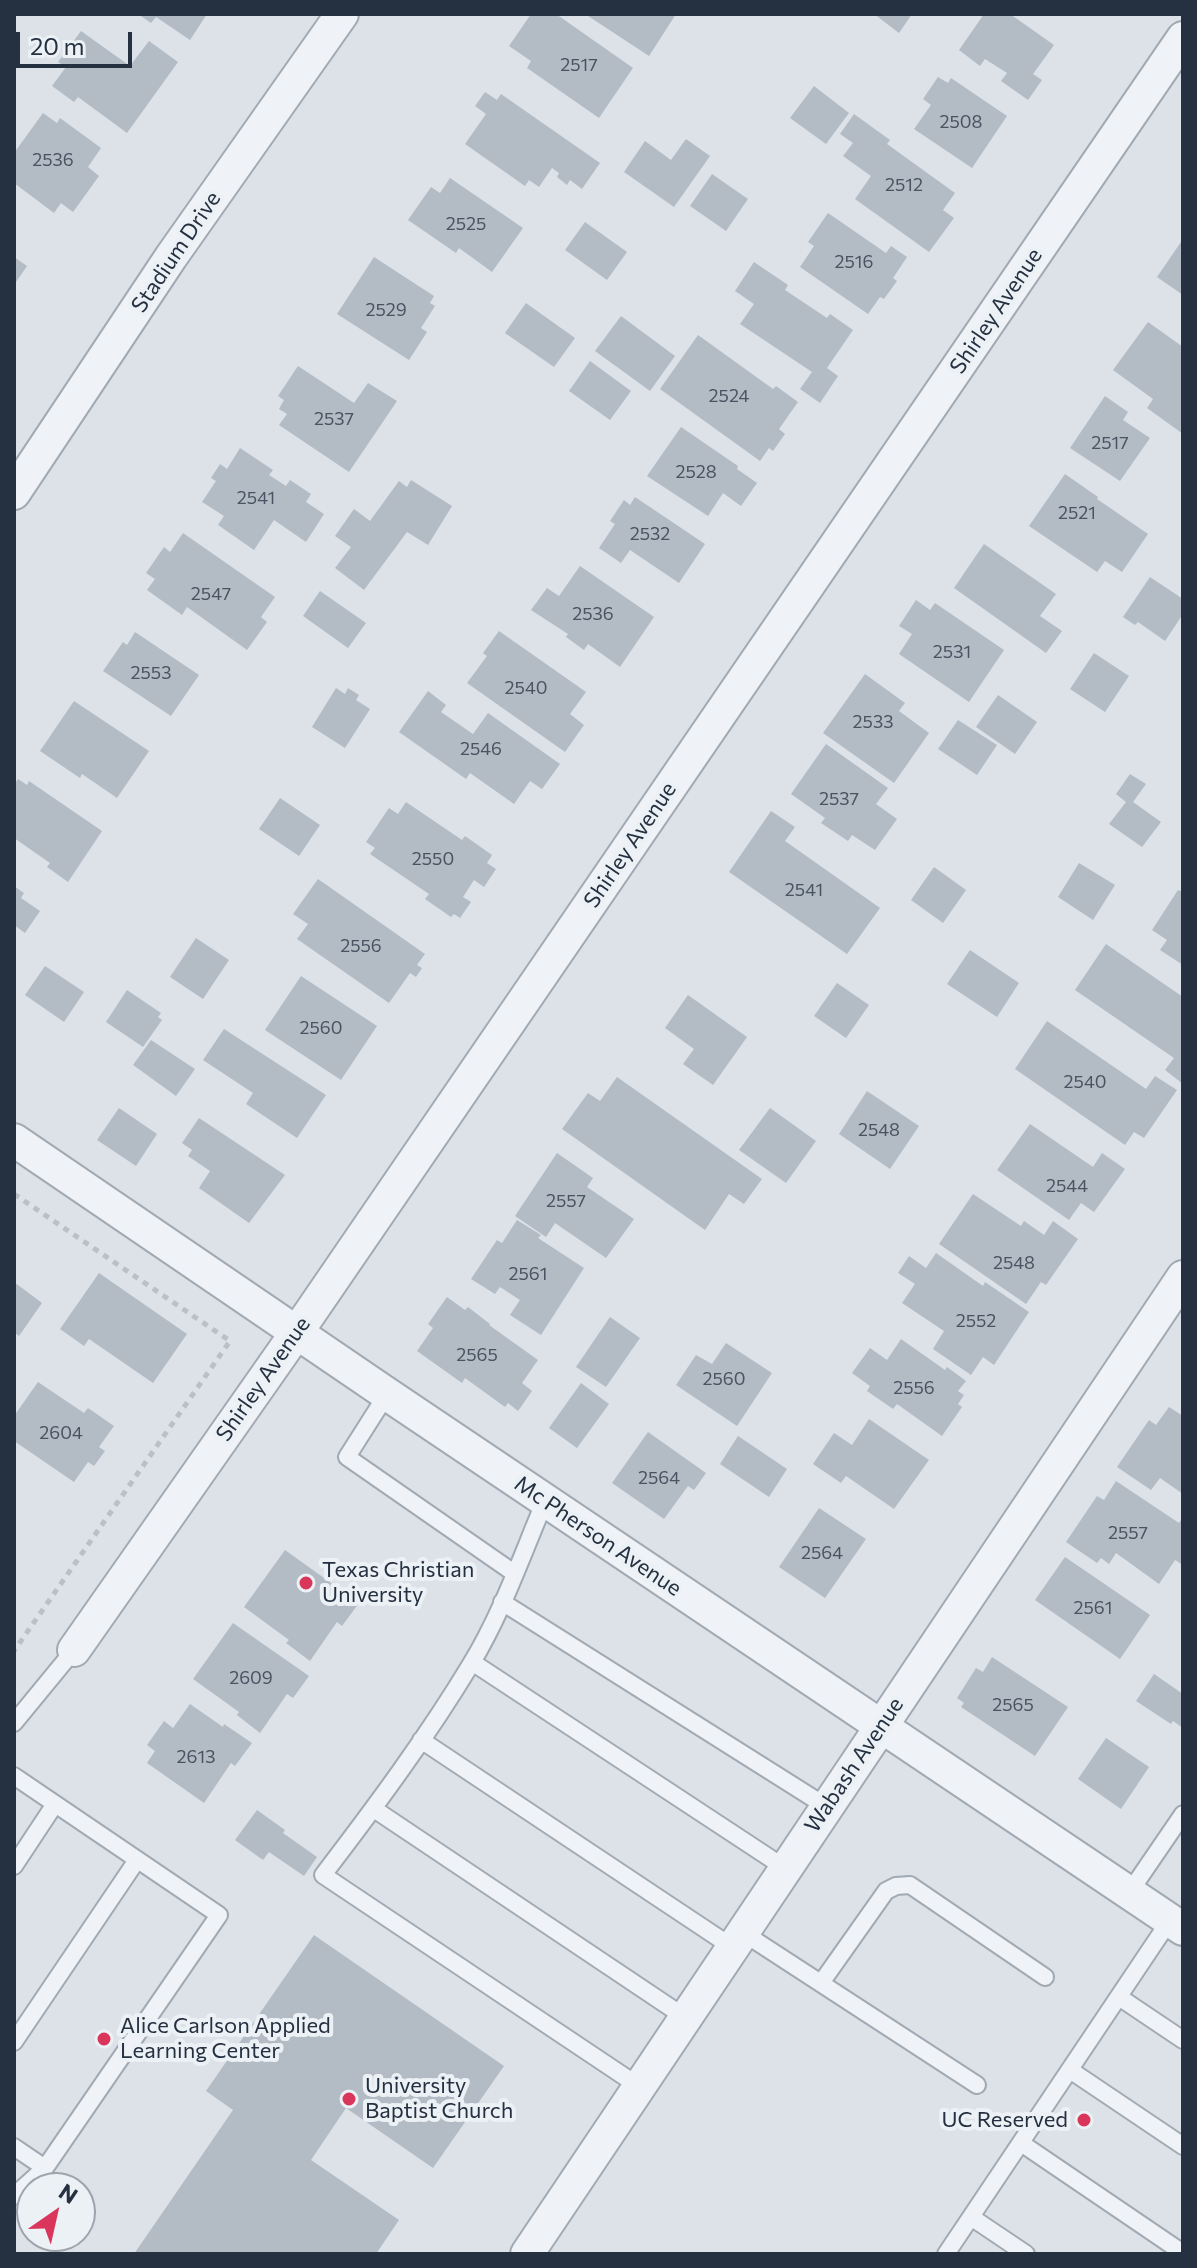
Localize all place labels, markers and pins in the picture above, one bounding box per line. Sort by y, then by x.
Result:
place label: Texas Christian University [322,1557,474,1608]
marker: Texas Christian University [297,1574,315,1592]
place label: Alice Carlson Applied Learning Center [120,2013,331,2064]
marker: Alice Carlson Applied Learning Center [95,2030,113,2048]
place label: University Baptist Church [365,2073,513,2124]
marker: University Baptist Church [340,2090,358,2108]
place label: UC Reserved [941,2107,1068,2133]
marker: UC Reserved [1075,2111,1093,2129]

